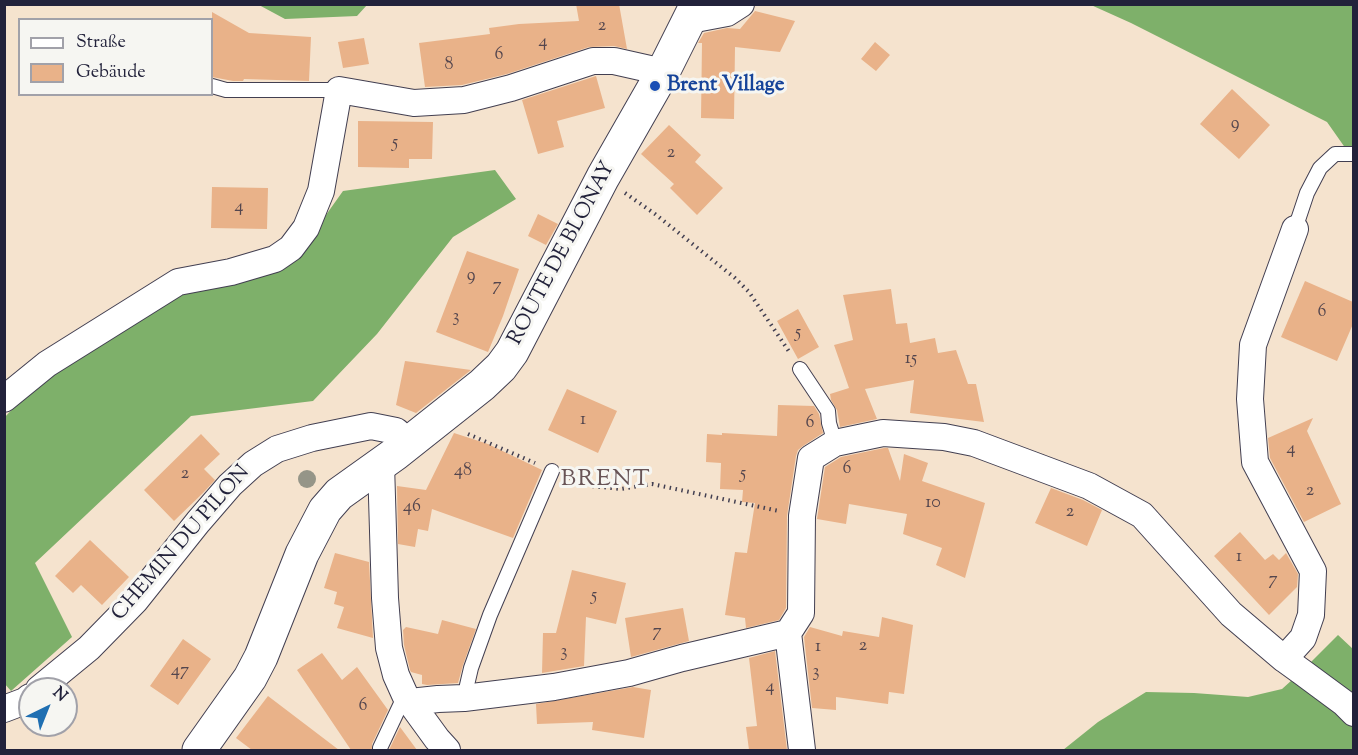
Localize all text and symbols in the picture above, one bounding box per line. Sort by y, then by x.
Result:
house number: 2 [598,16,606,38]
legend [18,18,213,96]
text: Straße [76,30,126,56]
house number: 4 [538,32,548,54]
house number: 6 [495,45,503,67]
house number: 8 [445,55,453,77]
text: Gebäude [76,60,146,86]
place label: Brent Village [667,73,784,99]
marker: Brent Village [648,79,662,93]
house number: 9 [1231,114,1239,136]
house number: 5 [392,133,398,155]
house number: 2 [667,143,675,165]
street label: ROUTE DE BLONAY [504,158,622,350]
house number: 4 [234,197,244,219]
house number: 9 [467,266,475,288]
house number: 7 [492,276,502,298]
house number: 6 [1318,302,1326,324]
house number: 3 [452,307,460,329]
house number: 5 [795,323,801,345]
house number: 15 [905,349,917,371]
house number: 1 [580,410,586,432]
house number: 6 [806,413,814,435]
house number: 4 [1286,439,1296,461]
house number: 6 [843,459,851,481]
street label: CHEMIN DU PILON [108,461,256,627]
house number: 48 [454,461,472,483]
house number: 2 [181,464,189,486]
house number: 5 [740,464,746,486]
district label: BRENT [561,467,651,495]
house number: 2 [1306,481,1314,503]
house number: 10 [925,493,941,515]
house number: 46 [403,497,421,519]
house number: 2 [1066,502,1074,524]
house number: 1 [1236,547,1242,569]
house number: 7 [1268,570,1278,592]
house number: 5 [591,586,597,608]
house number: 7 [652,622,662,644]
house number: 2 [859,636,867,658]
house number: 1 [815,637,821,659]
house number: 3 [560,642,568,664]
house number: 47 [171,661,189,683]
house number: 3 [812,662,820,684]
north arrow [18,677,78,737]
house number: 4 [765,677,775,699]
text: N [47,682,72,708]
house number: 6 [359,696,367,718]

